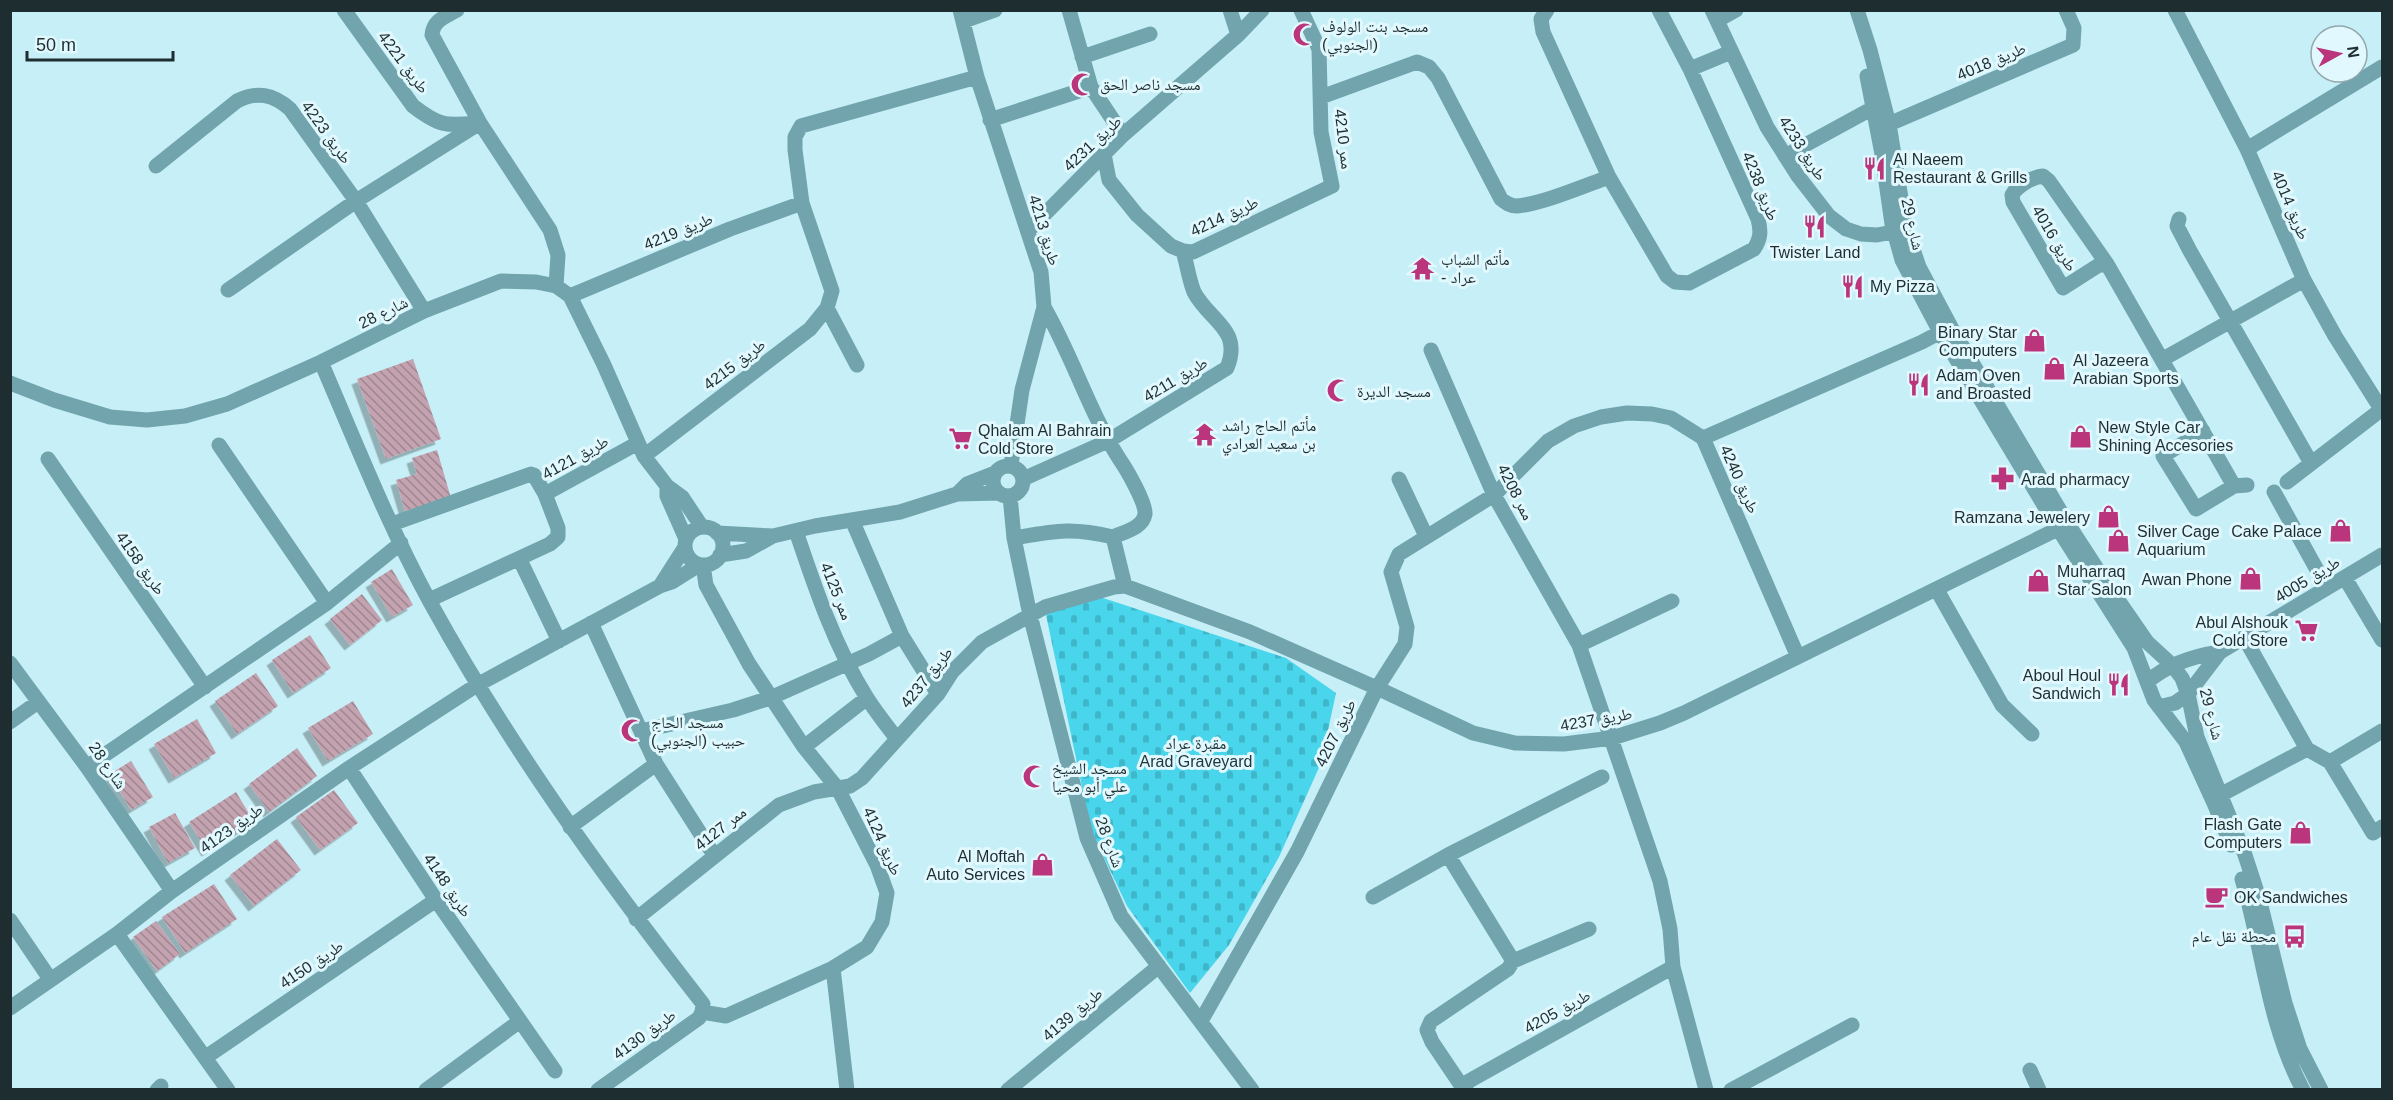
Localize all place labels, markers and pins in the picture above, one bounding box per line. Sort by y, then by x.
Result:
place label: مسجد بنت الولوف (الجنوبي) [1322,18,1428,57]
mosque icon: مسجد بنت الولوف (الجنوبي) [1291,22,1317,48]
mosque icon: مسجد ناصر الحق [1069,71,1095,97]
place label: مسجد ناصر الحق [1100,76,1201,95]
place label: Al Naeem Restaurant & Grills [1893,151,2027,186]
restaurant icon: Al Naeem Restaurant & Grills [1862,155,1888,181]
restaurant icon: Twister Land [1802,214,1828,240]
place label: Twister Land [1770,244,1860,261]
place label: مأتم الشباب - عراد [1441,250,1510,287]
temple icon: مأتم الشباب - عراد [1410,255,1436,281]
restaurant icon: My Pizza [1839,273,1865,299]
place label: My Pizza [1870,278,1935,295]
place label: Binary Star Computers [1938,324,2018,359]
shop icon: Binary Star Computers [2022,328,2048,354]
place label: Al Jazeera Arabian Sports [2073,352,2179,387]
shop icon: Al Jazeera Arabian Sports [2042,356,2068,382]
place label: Adam Oven and Broasted [1936,367,2031,402]
restaurant icon: Adam Oven and Broasted [1905,371,1931,397]
mosque icon: مسجد الديرة [1326,378,1352,404]
place label: مسجد الديرة [1357,383,1431,401]
place label: مأتم الحاج راشد بن سعيد العرادي [1222,416,1316,456]
place label: New Style Car Shining Accesories [2098,419,2233,454]
temple icon: مأتم الحاج راشد بن سعيد العرادي [1191,421,1217,447]
place label: Qhalam Al Bahrain Cold Store [978,422,1111,457]
shop icon: New Style Car Shining Accesories [2067,423,2093,449]
supermarket icon: Qhalam Al Bahrain Cold Store [947,426,973,452]
pharmacy icon: Arad pharmacy [1990,466,2016,492]
place label: Arad pharmacy [2021,471,2130,488]
shop icon: Ramzana Jewelery [2095,504,2121,530]
place label: Ramzana Jewelery [1954,509,2090,526]
shop icon: Cake Palace [2327,518,2353,544]
place label: Silver Cage Aquarium [2137,523,2220,558]
place label: Cake Palace [2231,523,2322,540]
shop icon: Silver Cage Aquarium [2106,527,2132,553]
place label: Muharraq Star Salon [2057,563,2132,598]
shop icon: Awan Phone [2237,566,2263,592]
shop icon: Muharraq Star Salon [2026,567,2052,593]
place label: Awan Phone [2142,571,2232,588]
place label: Abul Alshouk Cold Store [2195,614,2289,649]
supermarket icon: Abul Alshouk Cold Store [2293,618,2319,644]
place label: Aboul Houl Sandwich [2023,667,2101,702]
restaurant icon: Aboul Houl Sandwich [2106,671,2132,697]
place label: مسجد الحاج حبيب (الجنوبي) [651,714,745,753]
mosque icon: مسجد الحاج حبيب (الجنوبي) [620,718,646,744]
place label: مسجد الشيخ علي أبو محيا [1052,760,1127,799]
mosque icon: مسجد الشيخ علي أبو محيا [1021,764,1047,790]
place label: Flash Gate Computers [2204,816,2282,851]
shop icon: Flash Gate Computers [2287,820,2313,846]
place label: Al Moftah Auto Services [926,848,1025,883]
shop icon: Al Moftah Auto Services [1030,852,1056,878]
cafe icon: OK Sandwiches [2203,884,2229,910]
place label: OK Sandwiches [2234,889,2348,906]
bus stop icon: محطة نقل عام [2281,923,2307,949]
place label: محطة نقل عام [2192,928,2276,947]

